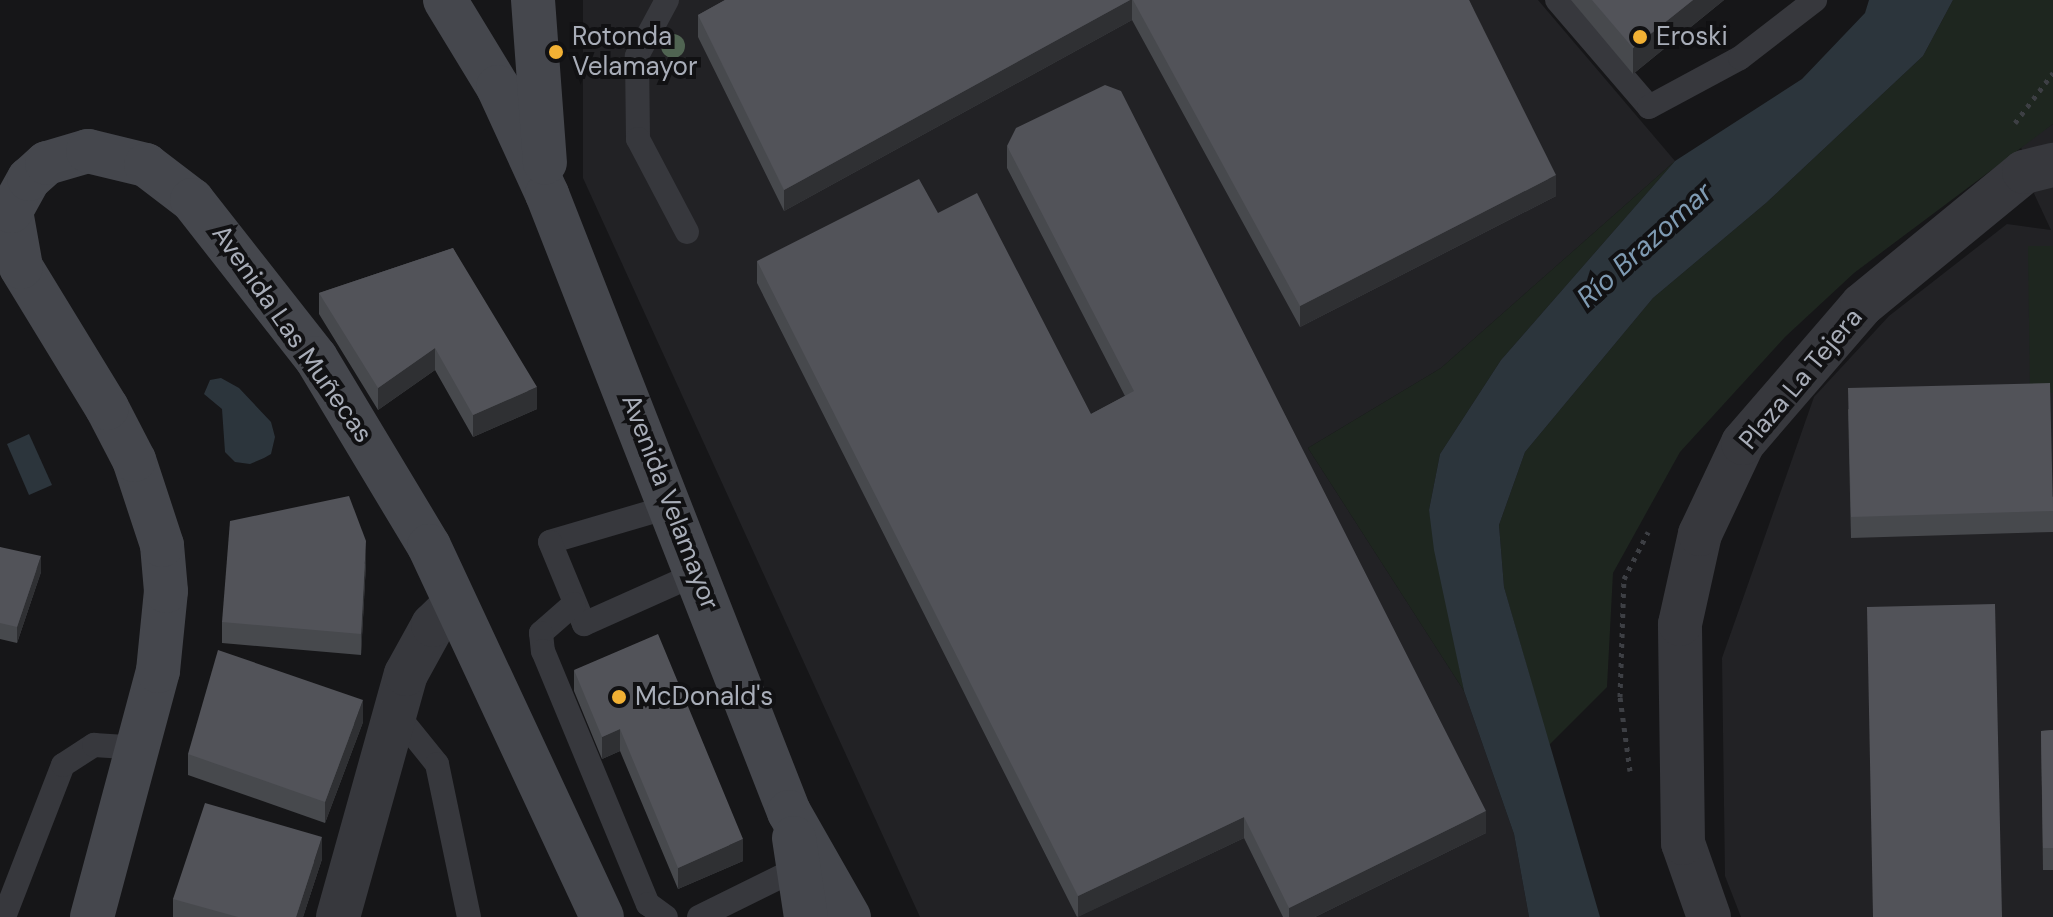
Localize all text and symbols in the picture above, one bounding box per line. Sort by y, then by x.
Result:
place label: Rotonda Velamayor [572,21,698,82]
place label: Eroski [1656,21,1728,53]
marker: Eroski [1631,28,1649,46]
marker: Rotonda Velamayor [547,43,565,61]
water label: Río Brazomar [1570,175,1720,315]
street label: Avenida Las Muñecas [205,219,379,449]
street label: Plaza La Tejera [1733,302,1869,456]
street label: Avenida Velamayor [615,390,725,614]
place label: McDonald's [635,681,773,713]
marker: McDonald's [610,688,628,706]

